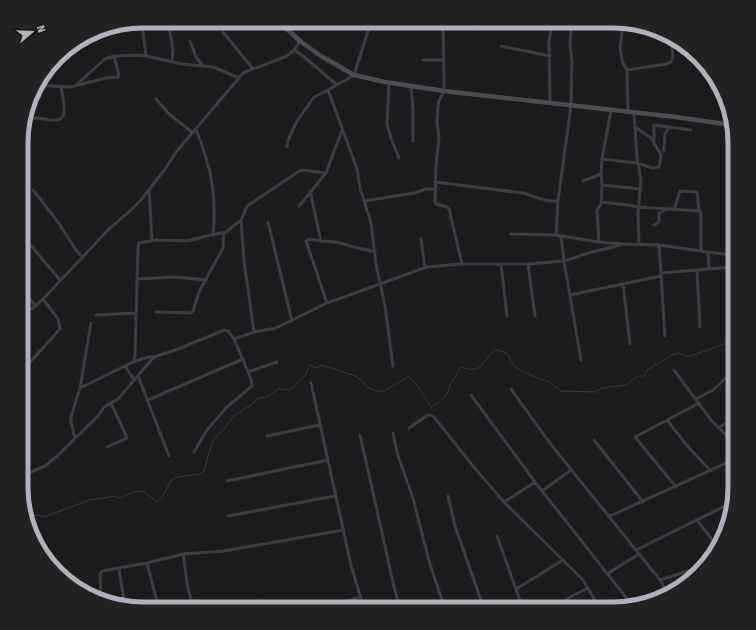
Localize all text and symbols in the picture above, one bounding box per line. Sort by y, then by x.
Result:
north arrow [12,12,52,52]
text: N [34,24,48,34]

